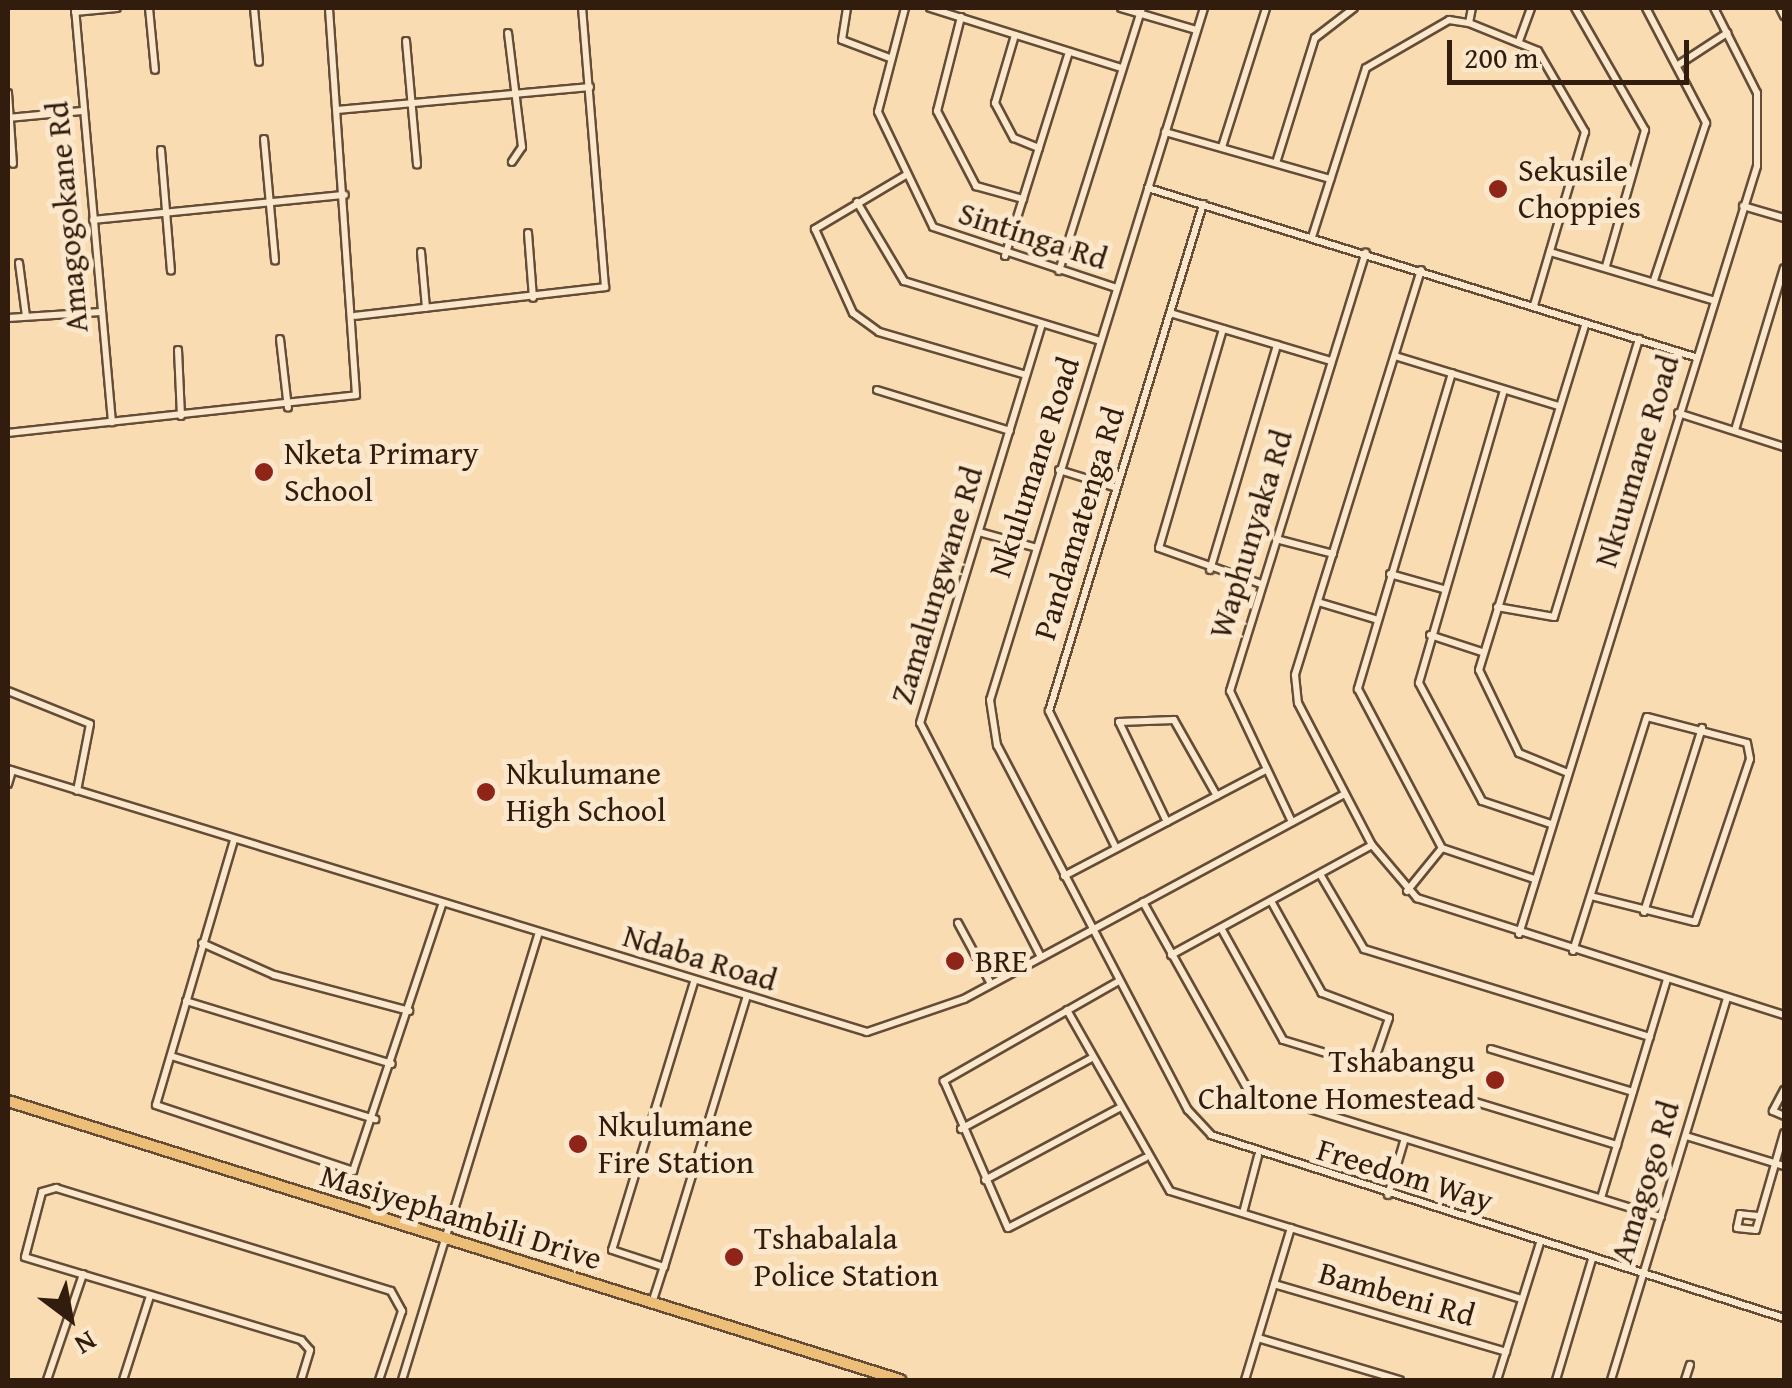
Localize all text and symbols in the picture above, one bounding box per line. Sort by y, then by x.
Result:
scale bar [1452,20,1694,82]
text: 200 m [1464,35,1538,79]
street label: Amagogokane Rd [38,100,96,334]
place label: Sekusile Choppies [1518,152,1641,227]
marker: Sekusile Choppies [1487,178,1509,200]
street label: Sintinga Rd [954,194,1112,278]
street label: Nkuumane Road [1586,350,1688,572]
street label: Nkulumane Road [980,352,1088,582]
street label: Pandamatenga Rd [1025,402,1133,644]
street label: Waphunyaka Rd [1201,425,1301,643]
place label: Nketa Primary School [284,435,479,510]
marker: Nketa Primary School [253,461,275,483]
street label: Zamalungwane Rd [883,462,991,708]
place label: Nkulumane High School [506,755,666,830]
marker: Nkulumane High School [475,781,497,803]
street label: Ndaba Road [618,916,782,1000]
place label: BRE [975,942,1028,980]
marker: BRE [944,950,966,972]
place label: Tshabangu Chaltone Homestead [1198,1043,1475,1118]
marker: Tshabangu Chaltone Homestead [1484,1069,1506,1091]
street label: Amagogo Rd [1602,1096,1688,1268]
place label: Nkulumane Fire Station [598,1107,754,1182]
street label: Freedom Way [1312,1130,1498,1220]
marker: Nkulumane Fire Station [567,1133,589,1155]
street label: Masiyephambili Drive [316,1156,606,1278]
place label: Tshabalala Police Station [754,1220,938,1295]
marker: Tshabalala Police Station [723,1246,745,1268]
street label: Bambeni Rd [1315,1253,1479,1335]
north arrow [20,1268,120,1368]
text: N [67,1322,105,1366]

